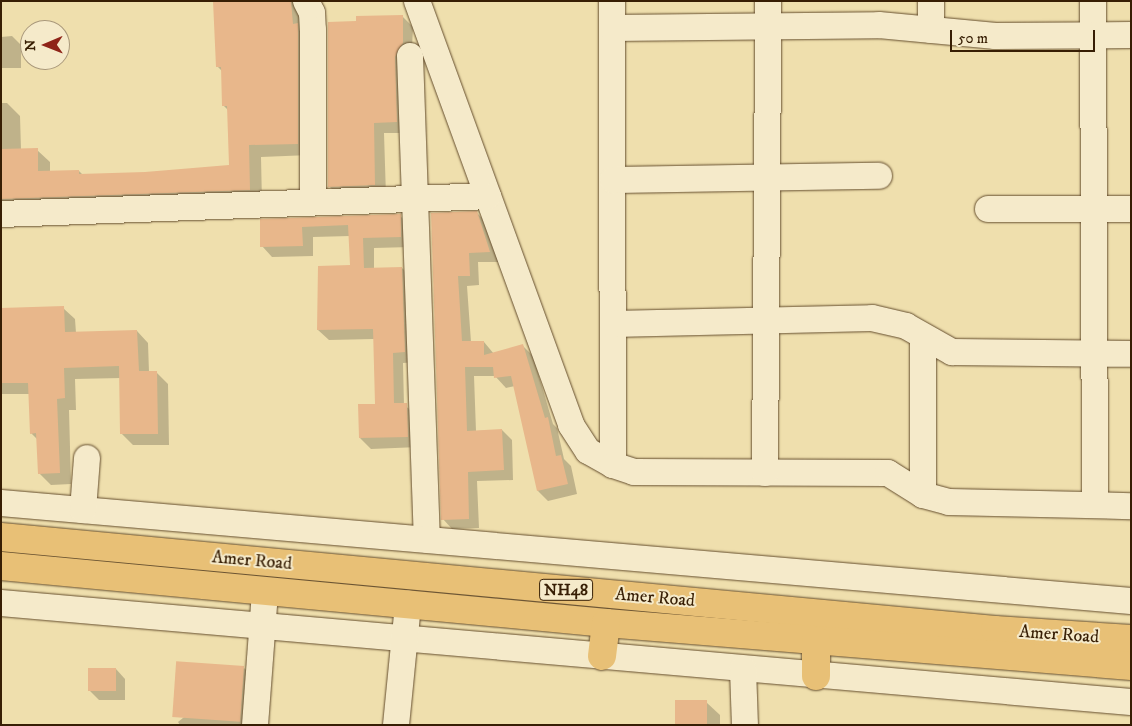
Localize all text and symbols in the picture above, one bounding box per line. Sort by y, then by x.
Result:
north arrow [20,20,70,70]
scale bar [952,20,1097,52]
text: 50 m [958,29,988,48]
text: N [22,39,40,51]
street label: Amer Road [211,547,293,575]
road number: NH48 [538,576,594,604]
street label: Amer Road [614,584,696,612]
street label: Amer Road [1018,621,1100,649]

